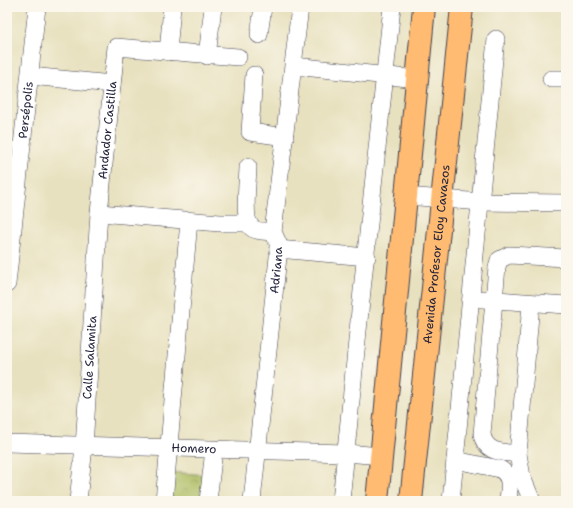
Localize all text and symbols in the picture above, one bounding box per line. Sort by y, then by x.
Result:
street label: Andador Castilla [94,80,121,180]
street label: Persépolis [15,81,37,139]
street label: Avenida Profesor Eloy Cavazos [419,164,454,345]
street label: Adriana [266,246,286,294]
street label: Calle Salamita [79,315,100,400]
street label: Homero [171,440,217,457]

